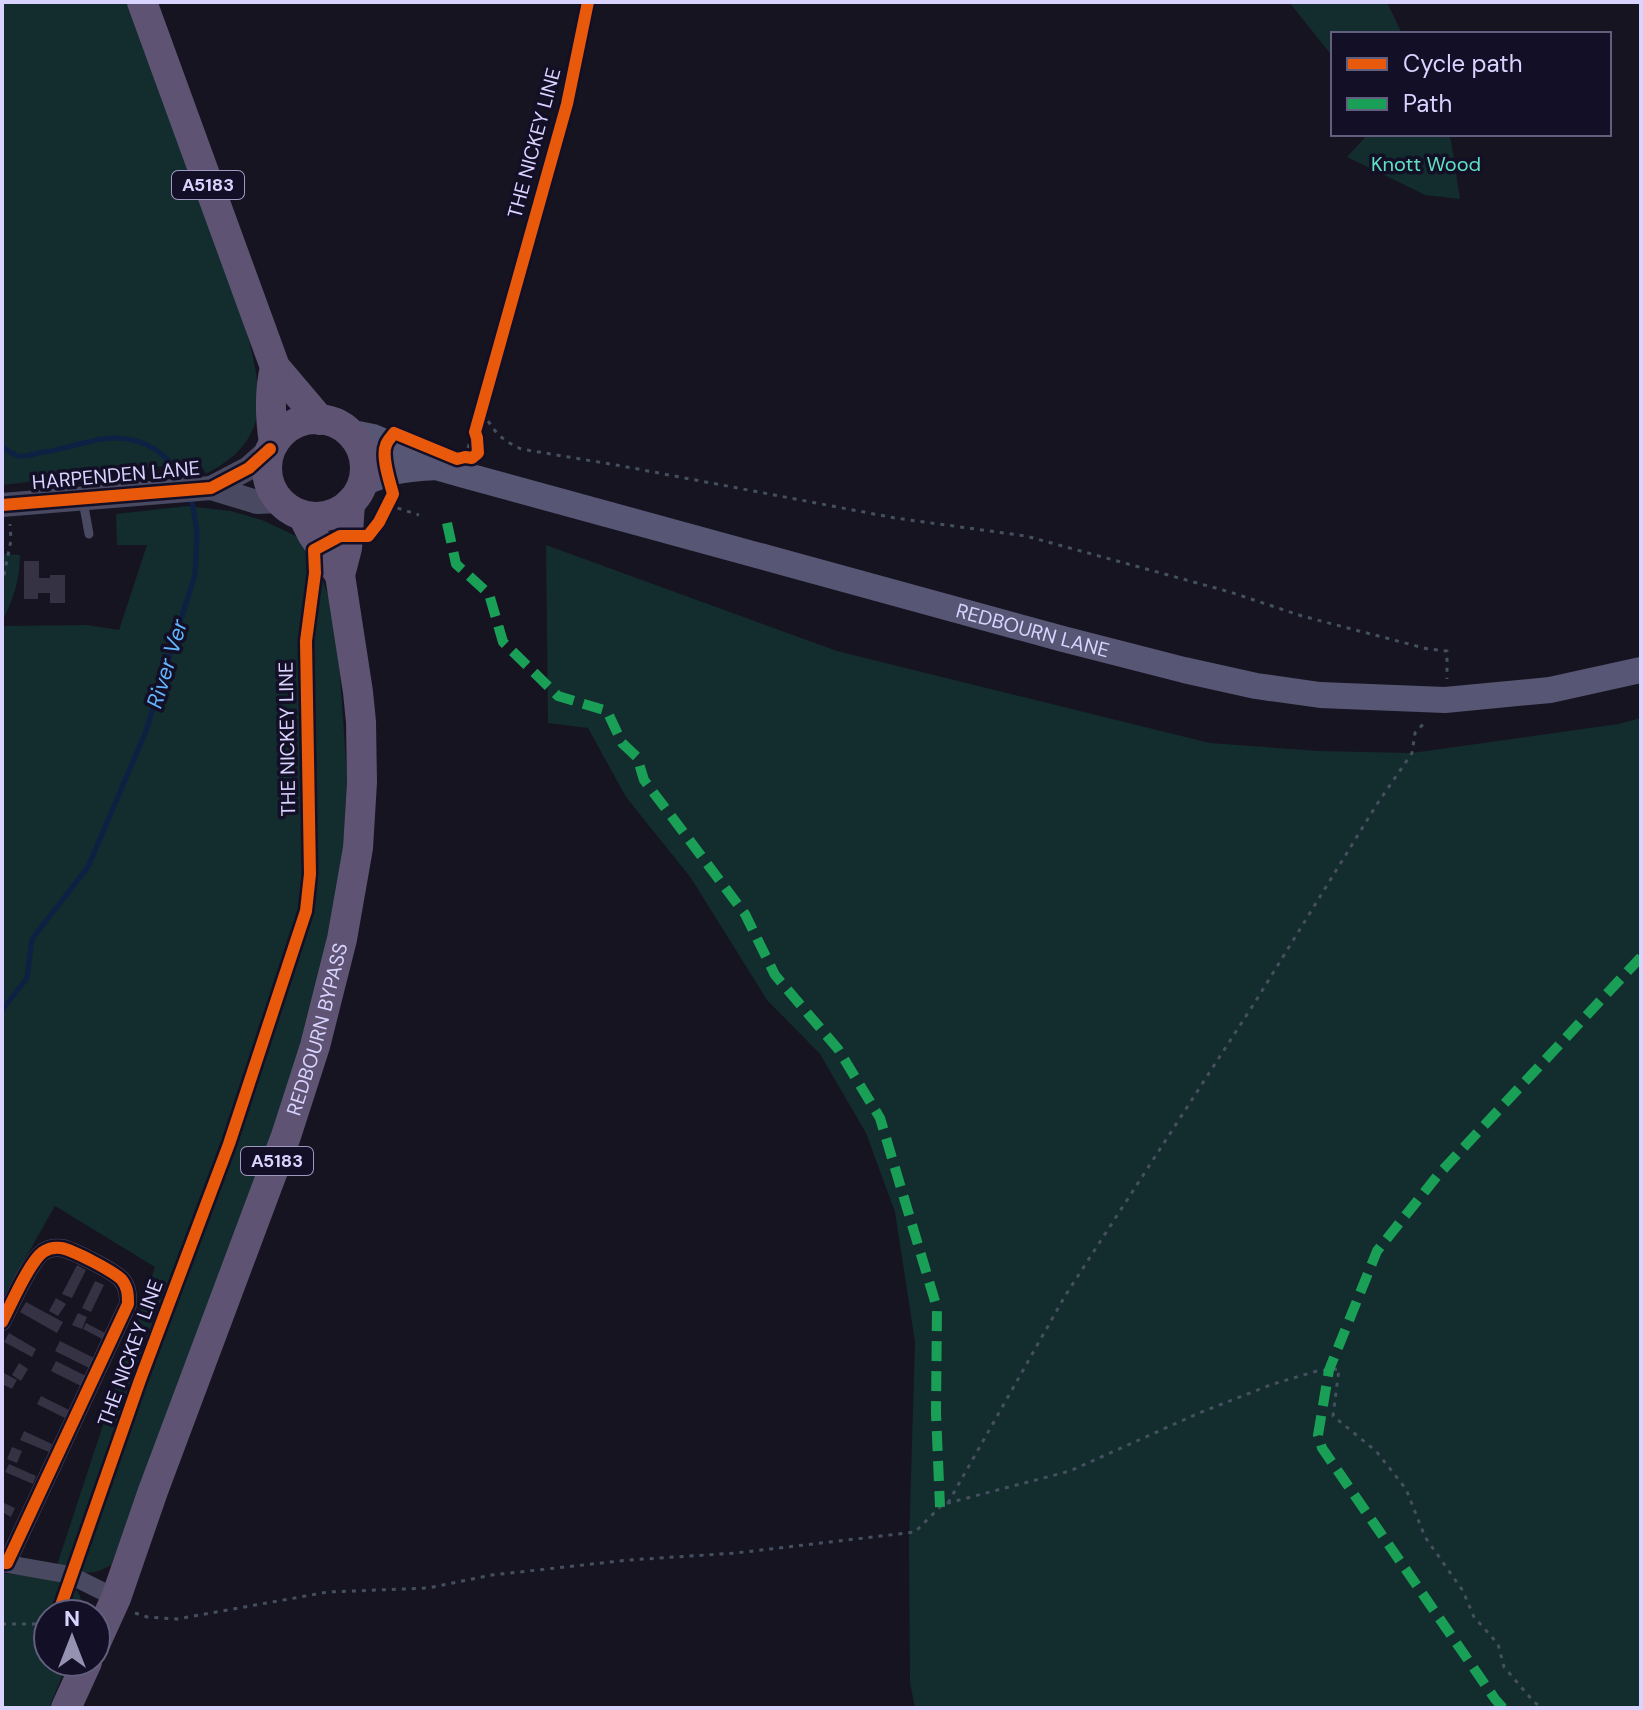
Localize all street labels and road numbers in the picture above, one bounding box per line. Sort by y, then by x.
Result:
street label: THE NICKEY LINE [501,65,567,221]
road number: A5183 [172,171,244,199]
street label: HARPENDEN LANE [31,455,201,495]
street label: REDBOURN LANE [953,597,1112,663]
street label: THE NICKEY LINE [273,662,301,816]
street label: REDBOURN BYPASS [280,940,354,1119]
road number: A5183 [241,1147,313,1175]
street label: THE NICKEY LINE [91,1276,169,1430]

